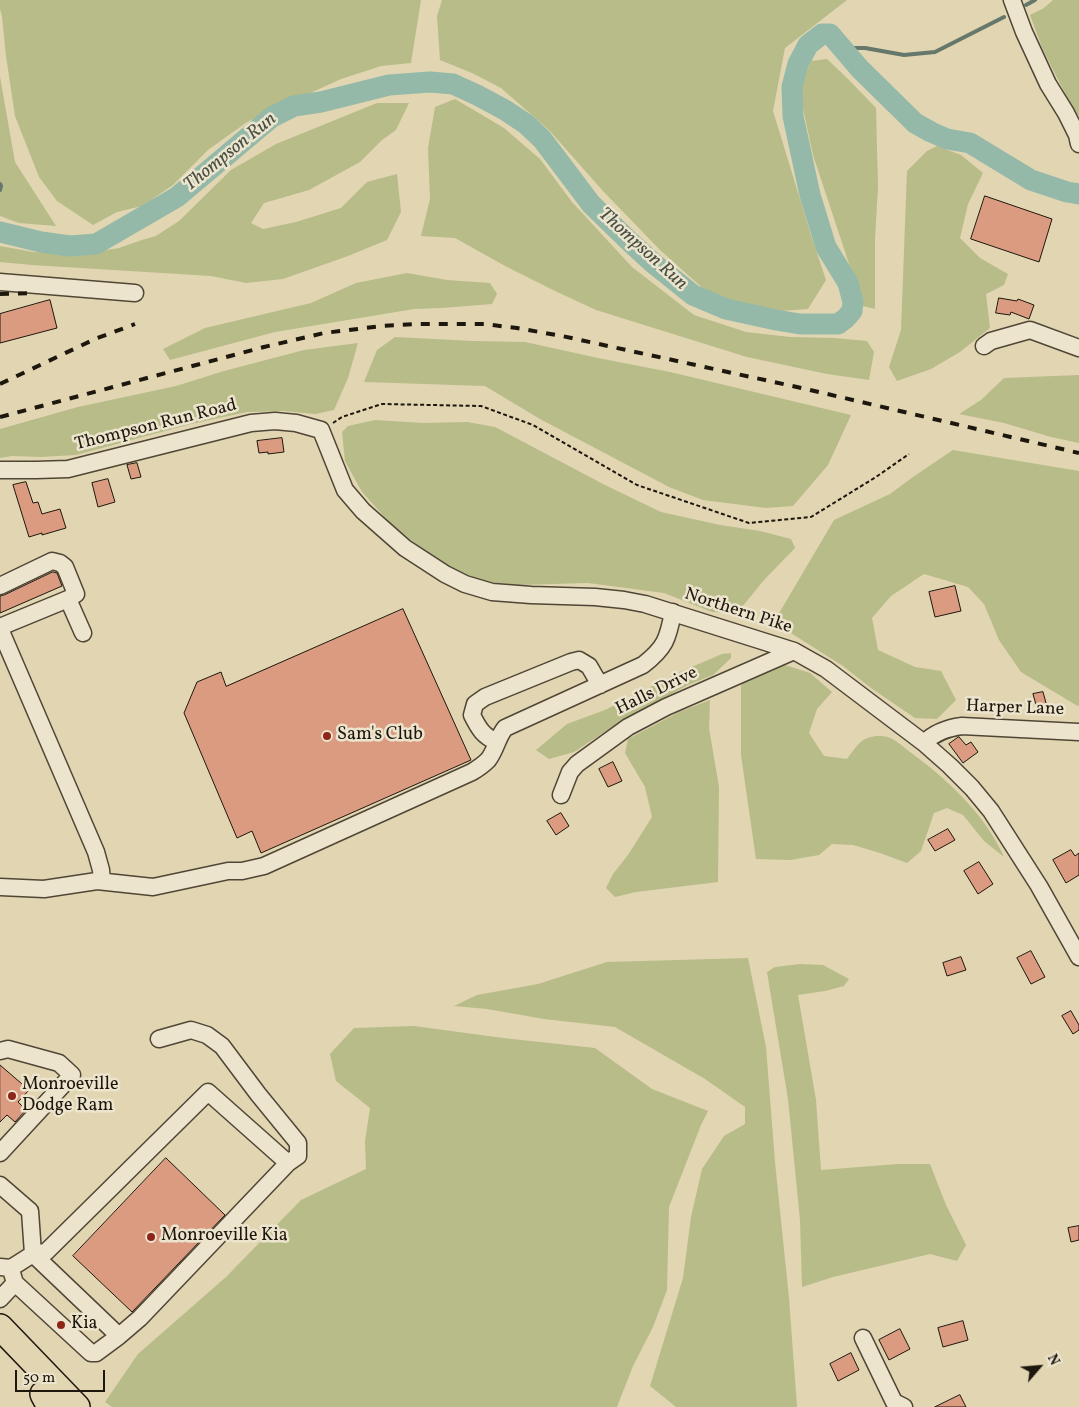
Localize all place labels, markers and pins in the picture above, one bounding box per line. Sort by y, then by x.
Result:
place label: Sam's Club [337,725,423,747]
marker: Sam's Club [321,730,333,742]
place label: Monroeville Dodge Ram [22,1075,118,1118]
marker: Monroeville Dodge Ram [6,1090,18,1102]
place label: Monroeville Kia [161,1226,288,1248]
marker: Monroeville Kia [145,1231,157,1243]
place label: Kia [71,1314,98,1336]
marker: Kia [55,1319,67,1331]

